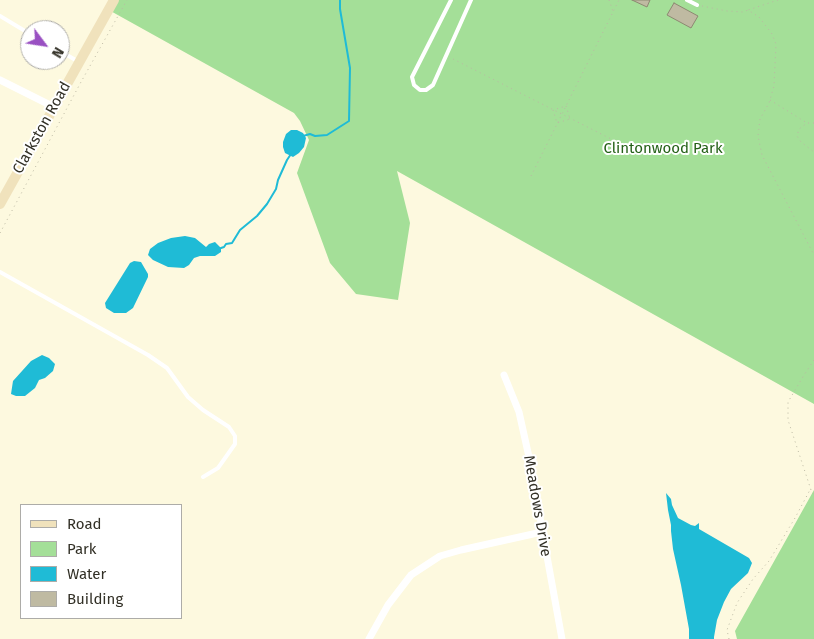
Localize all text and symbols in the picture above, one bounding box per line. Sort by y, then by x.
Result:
north arrow [20,20,70,70]
text: N [48,44,67,61]
street label: Clarkston Road [9,79,75,177]
park label: Clintonwood Park [603,140,723,158]
street label: Meadows Drive [519,454,555,558]
legend [20,504,182,619]
text: Road [67,515,102,533]
text: Park [67,540,97,558]
text: Water [67,565,106,583]
text: Building [67,590,123,608]

